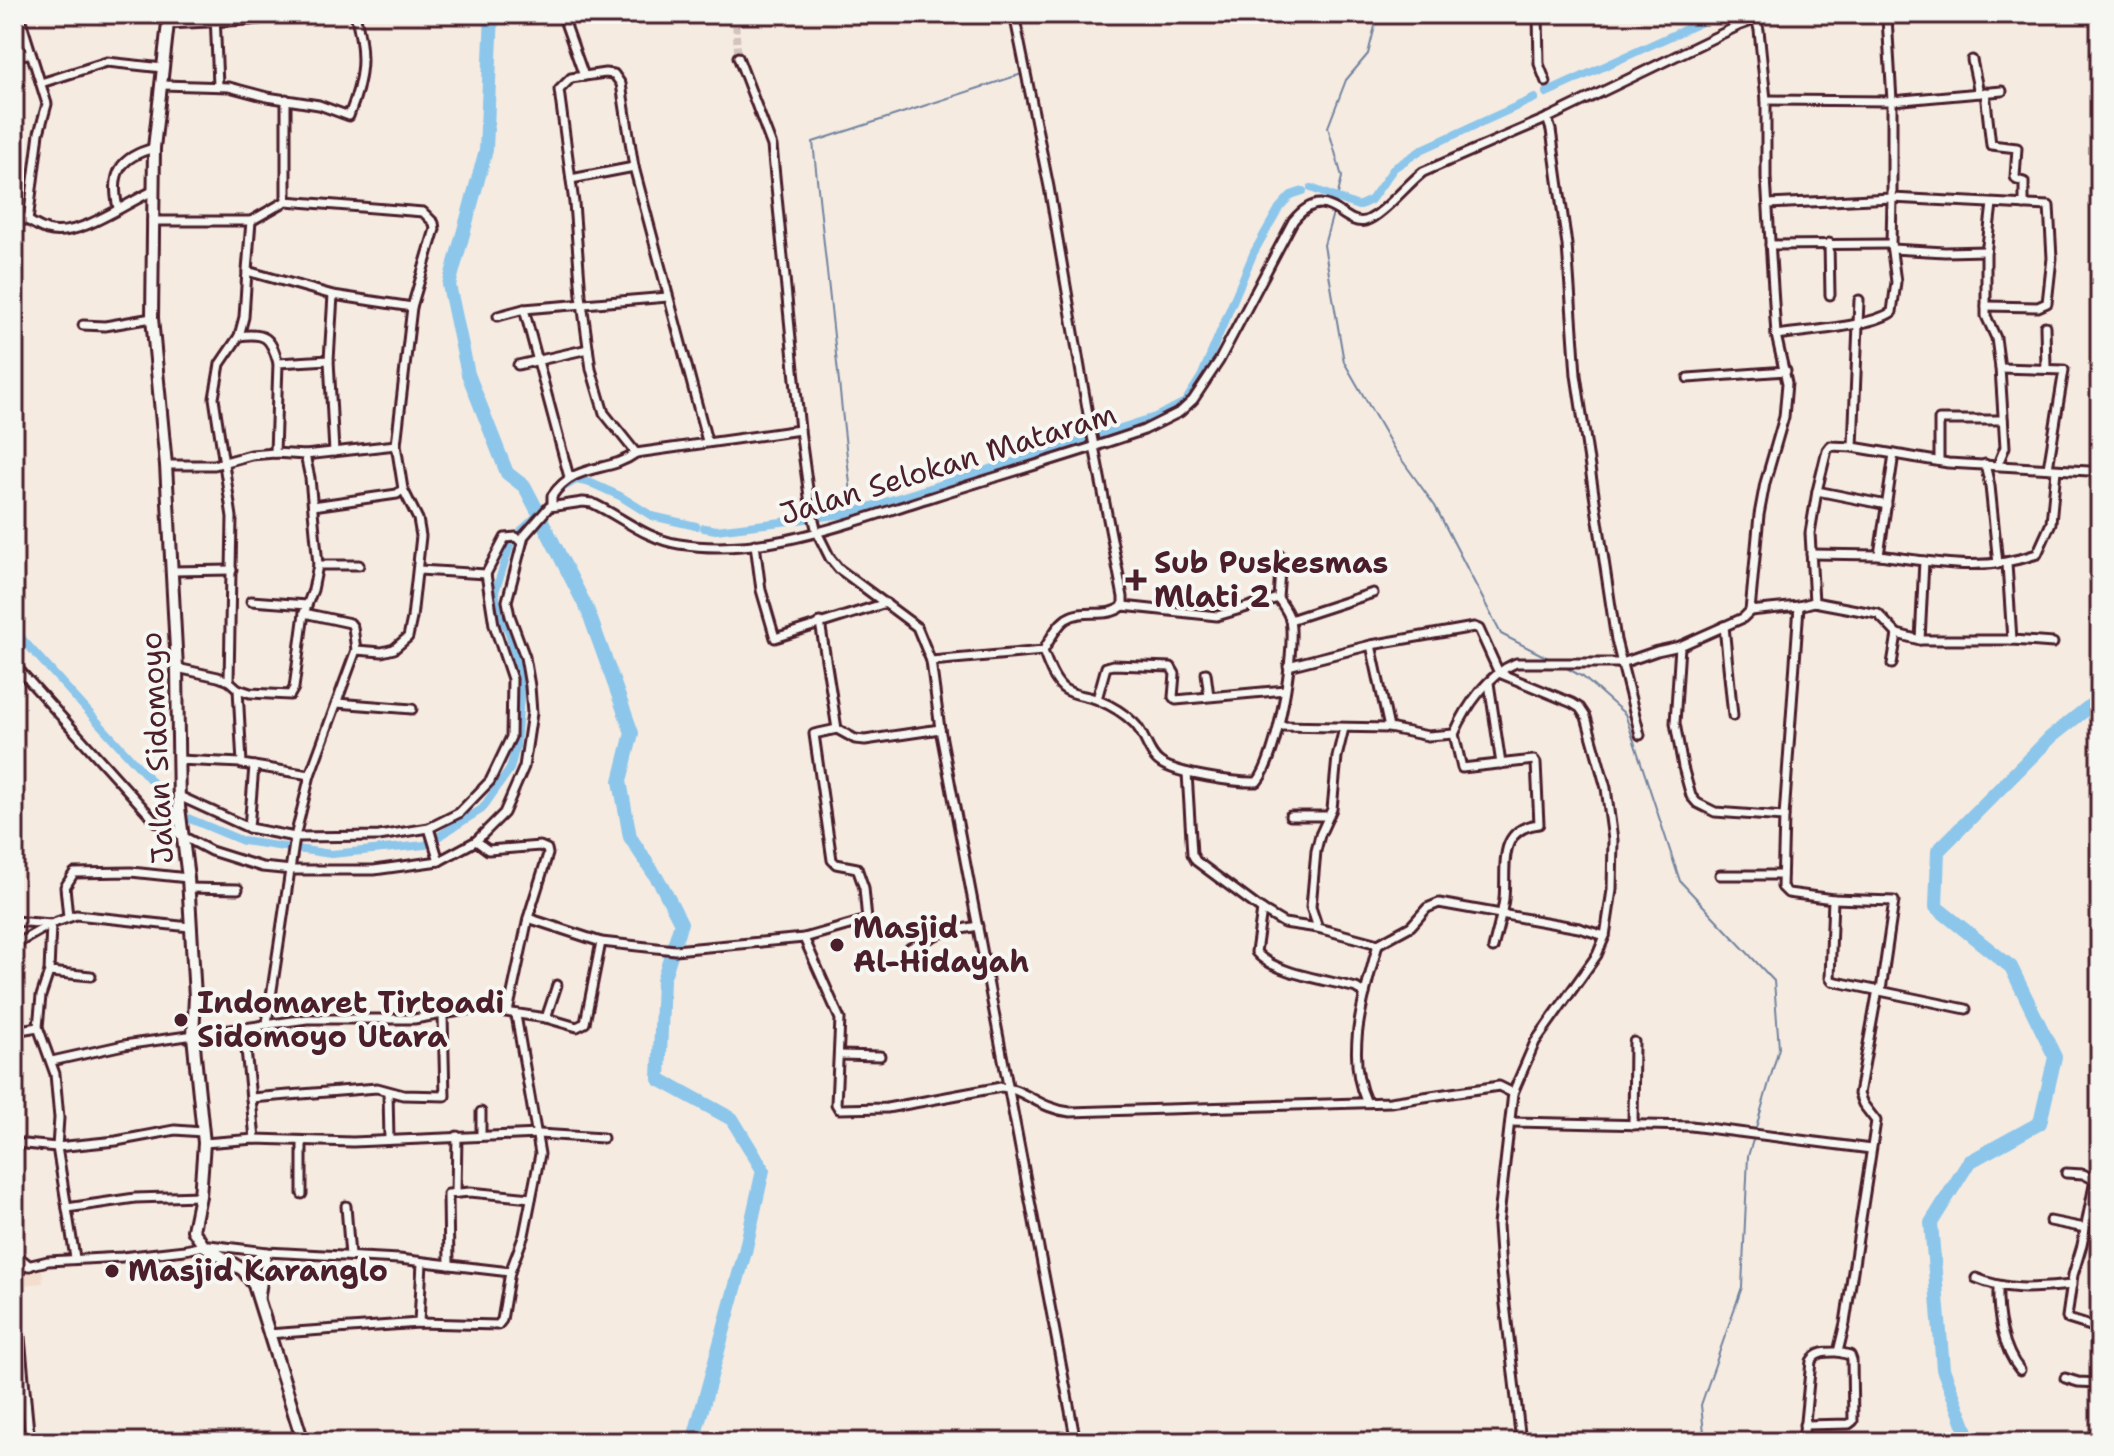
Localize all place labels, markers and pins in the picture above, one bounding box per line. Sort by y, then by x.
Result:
place label: Sub Puskesmas Mlati 2 [1154,542,1388,617]
marker: Sub Puskesmas Mlati 2 [1125,569,1147,591]
place label: Masjid Al-Hidayah [853,907,1029,982]
marker: Masjid Al-Hidayah [828,936,846,954]
place label: Indomaret Tirtoadi Sidomoyo Utara [197,982,504,1057]
marker: Indomaret Tirtoadi Sidomoyo Utara [172,1011,190,1029]
place label: Masjid Karanglo [128,1250,388,1291]
marker: Masjid Karanglo [103,1262,121,1280]

